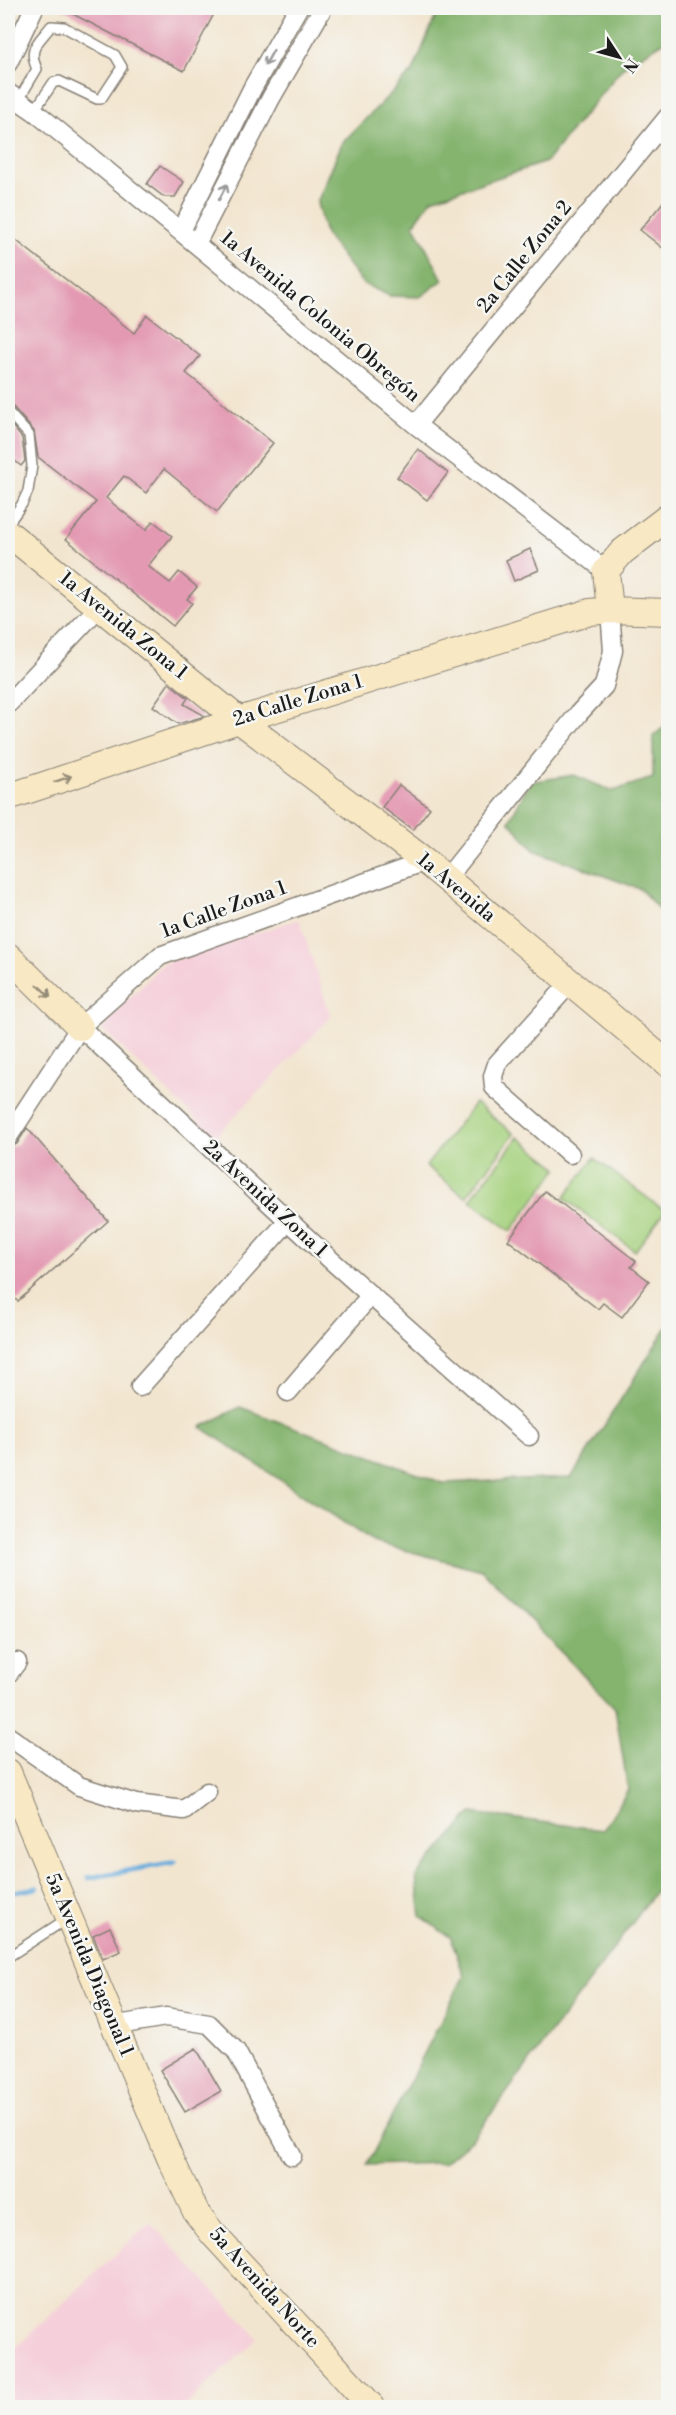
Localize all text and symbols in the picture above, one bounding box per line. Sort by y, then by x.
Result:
north arrow [589,27,649,87]
one-way arrow [263,49,274,67]
text: N [618,54,642,77]
one-way arrow [218,183,229,201]
street label: 2a Calle Zona 2 [472,196,578,318]
street label: 1a Avenida Colonia Obregón [215,226,425,408]
street label: 1a Avenida Zona 1 [54,566,193,686]
street label: 2a Calle Zona 1 [230,669,366,733]
one-way arrow [53,772,72,783]
street label: 1a Avenida [411,848,501,929]
street label: 1a Calle Zona 1 [158,876,291,944]
one-way arrow [36,984,51,999]
street label: 2a Avenida Zona 1 [197,1135,333,1263]
street label: 5a Avenida Diagonal 1 [39,1870,139,2061]
street label: 5a Avenida Norte [203,2222,325,2354]

